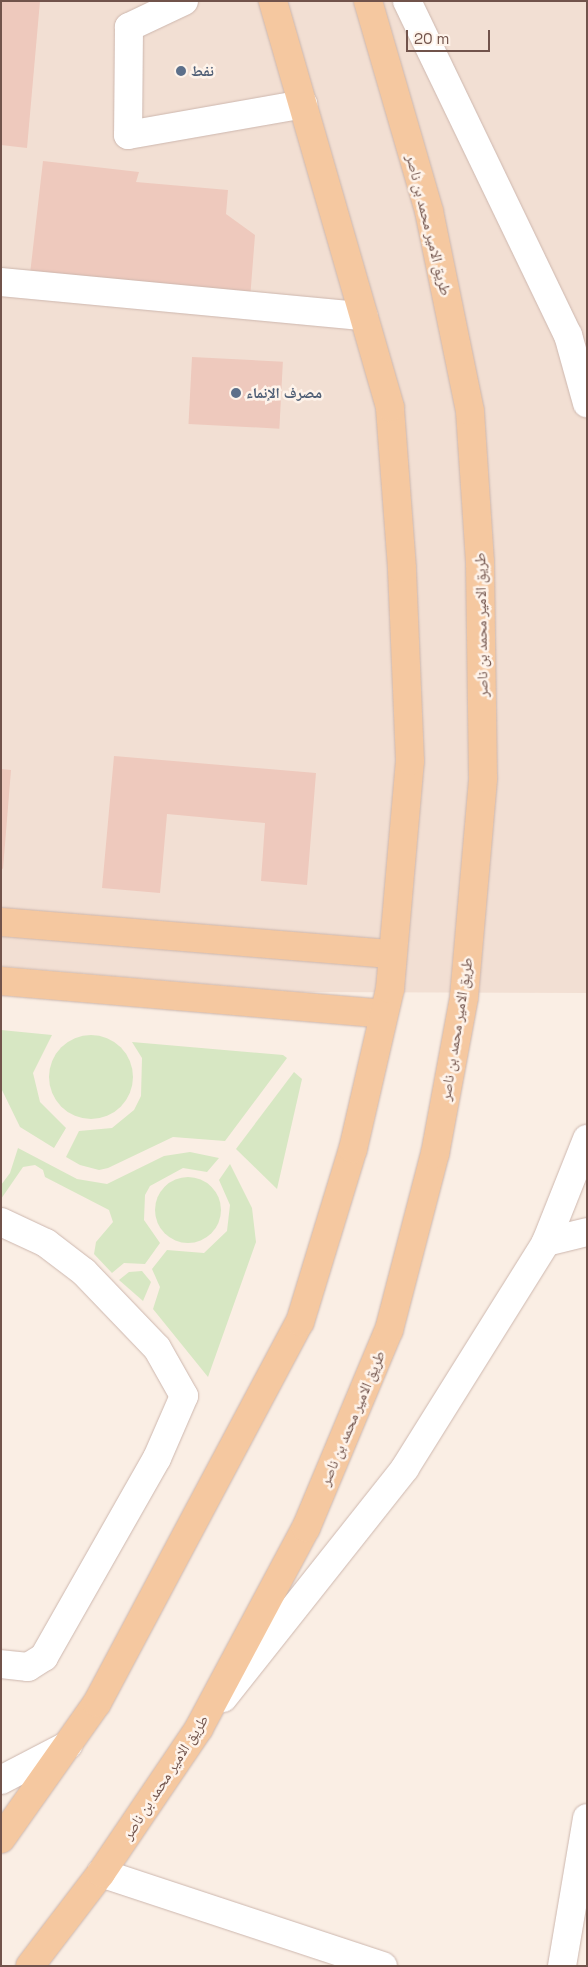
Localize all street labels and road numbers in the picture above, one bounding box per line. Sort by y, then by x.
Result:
street label: طريق الامير محمد بن ناصر [403,153,455,297]
street label: طريق الامير محمد بن ناصر [471,553,491,697]
street label: طريق الامير محمد بن ناصر [436,956,476,1102]
street label: طريق الامير محمد بن ناصر [315,1348,389,1488]
street label: طريق الامير محمد بن ناصر [118,1711,212,1843]

